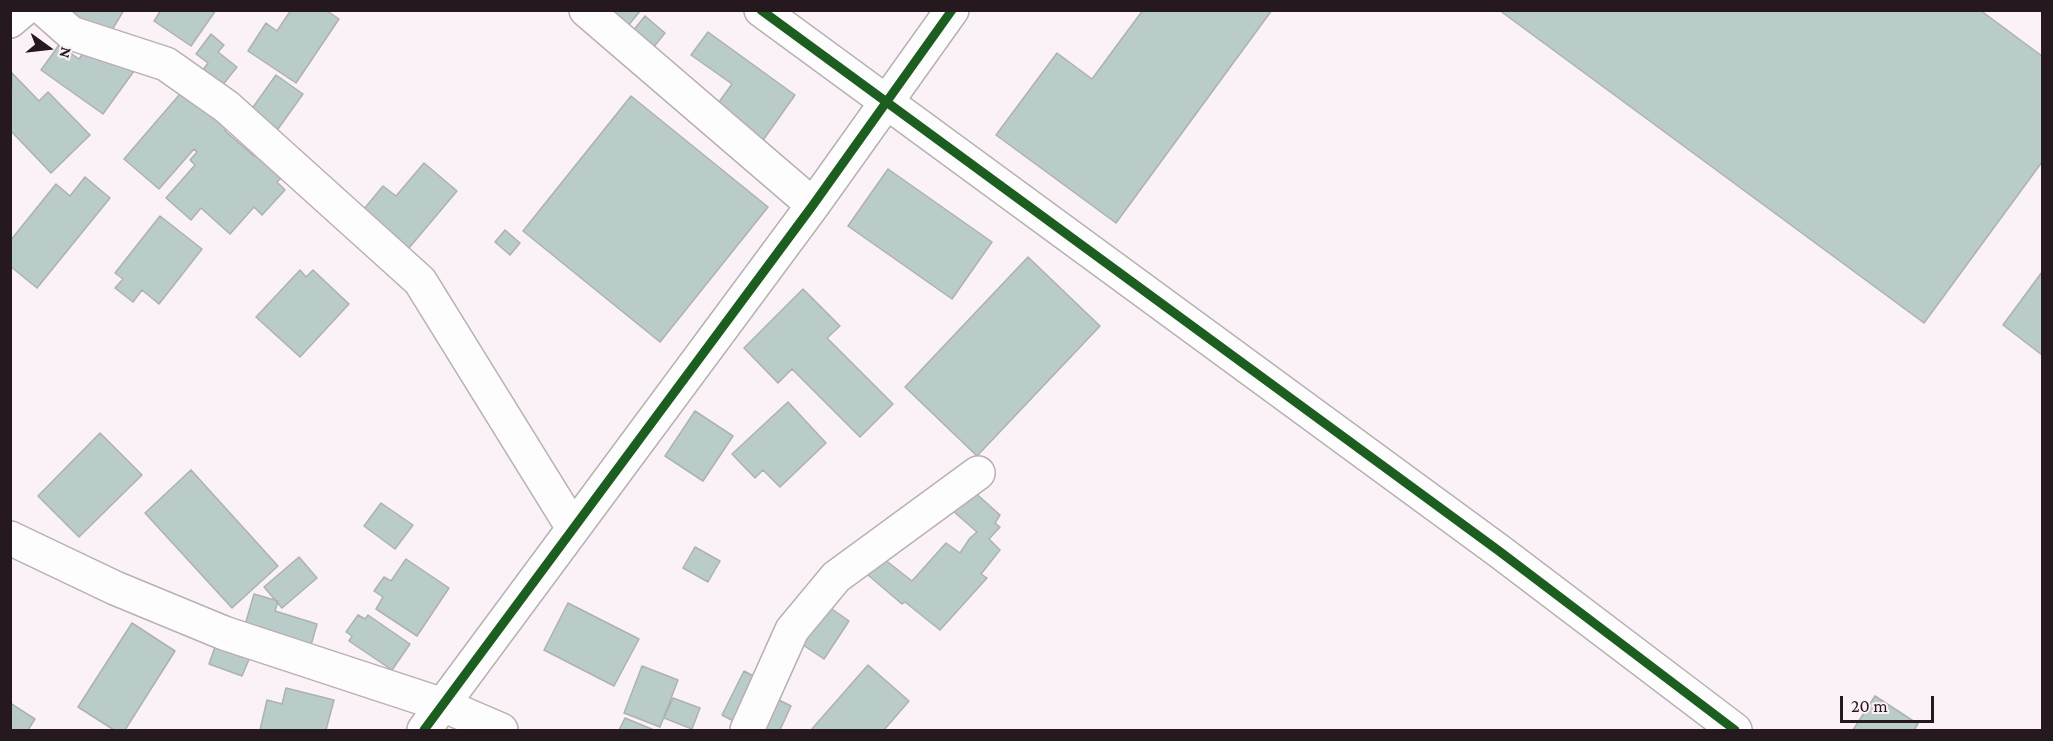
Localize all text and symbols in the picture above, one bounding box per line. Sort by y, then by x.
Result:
north arrow [18,18,78,78]
text: N [56,45,75,60]
scale bar [1843,684,1938,722]
text: 20 m [1851,696,1888,716]

